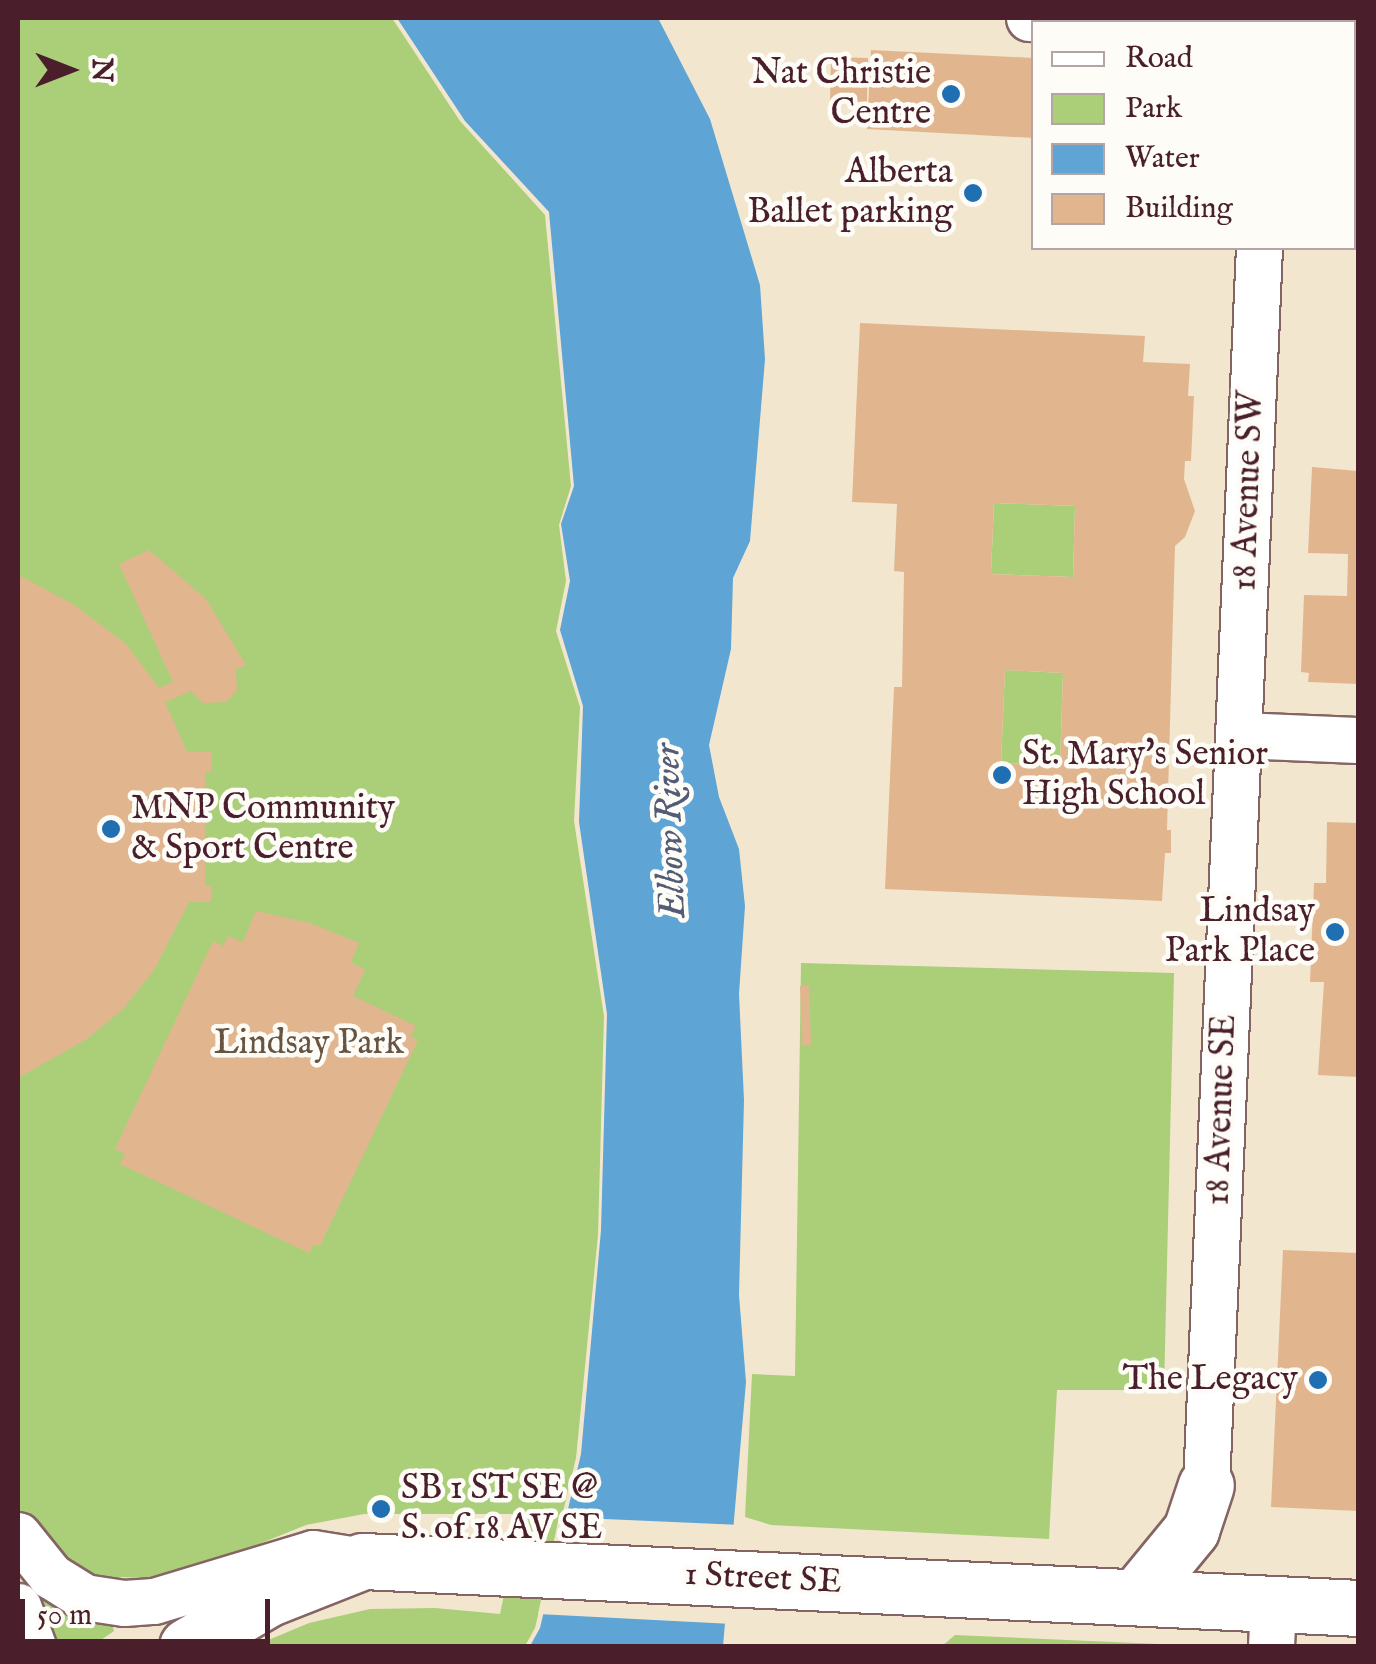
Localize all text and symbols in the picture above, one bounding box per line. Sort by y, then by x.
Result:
north arrow [20,20,120,120]
legend [1031,20,1356,250]
text: Road [1125,40,1193,78]
place label: Nat Christie Centre [751,53,931,135]
text: N [83,58,118,82]
marker: Nat Christie Centre [940,83,962,105]
text: Park [1125,90,1182,128]
text: Water [1125,140,1200,178]
place label: Alberta Ballet parking [747,152,953,234]
marker: Alberta Ballet parking [962,182,984,204]
text: Building [1125,190,1233,228]
street label: 18 Avenue SW [1225,390,1273,592]
place label: St. Mary's Senior High School [1022,734,1268,816]
water label: Elbow River [646,743,698,919]
marker: St. Mary's Senior High School [991,764,1013,786]
place label: MNP Community & Sport Centre [131,788,395,870]
marker: MNP Community & Sport Centre [100,818,122,840]
place label: Lindsay Park Place [1165,891,1315,973]
marker: Lindsay Park Place [1324,921,1346,943]
street label: 18 Avenue SE [1198,1014,1246,1206]
park label: Lindsay Park [214,1023,404,1065]
place label: The Legacy [1123,1359,1298,1401]
marker: The Legacy [1307,1369,1329,1391]
place label: SB 1 ST SE @ S. of 18 AV SE [401,1468,602,1550]
marker: SB 1 ST SE @ S. of 18 AV SE [370,1498,392,1520]
street label: 1 Street SE [683,1554,843,1604]
scale bar [25,1579,275,1641]
text: 50 m [37,1597,92,1635]

